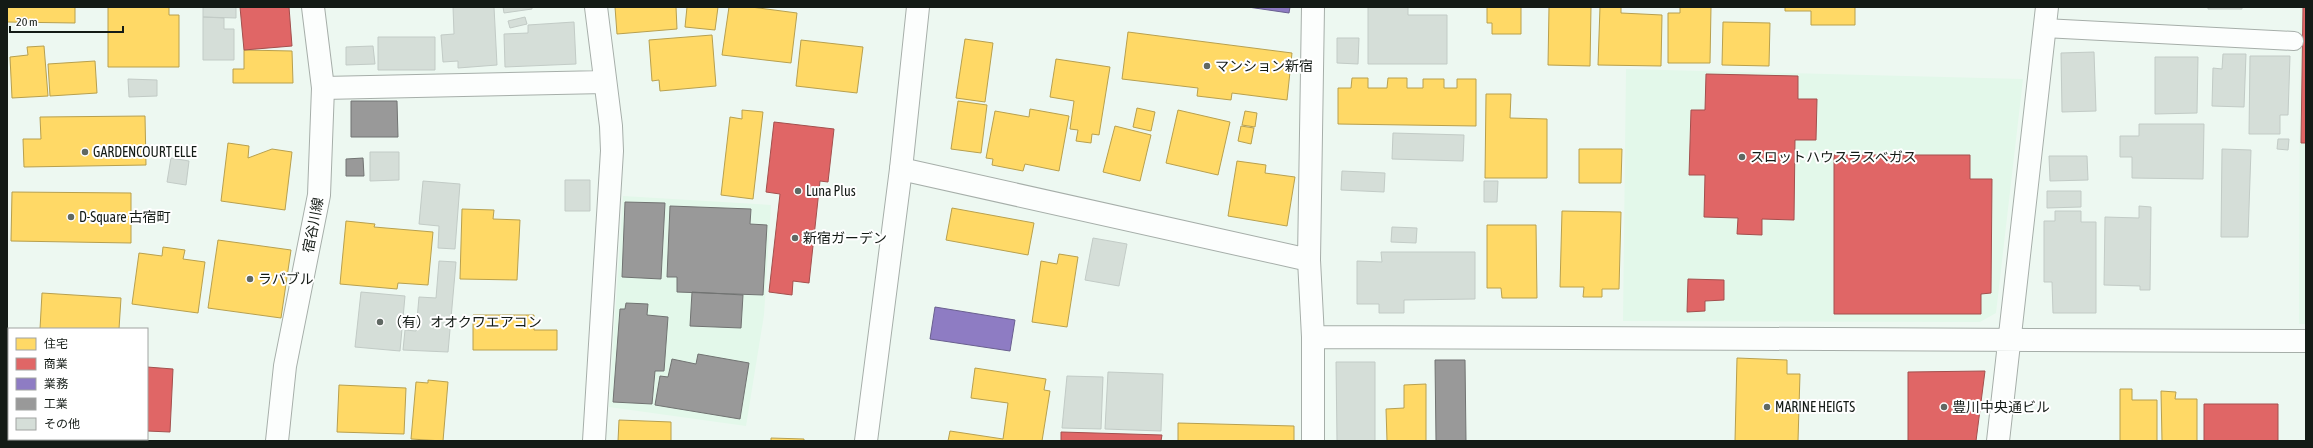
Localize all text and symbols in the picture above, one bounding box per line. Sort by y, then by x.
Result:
scale bar [10,8,123,34]
text: 20 m [16,15,38,29]
place label: マンション新宿 [1215,58,1313,74]
marker: マンション新宿 [1202,61,1212,71]
place label: GARDENCOURT ELLE [93,144,197,160]
marker: GARDENCOURT ELLE [80,147,90,157]
place label: スロットハウスラスベガス [1750,149,1917,165]
marker: スロットハウスラスベガス [1737,152,1747,162]
place label: Luna Plus [806,183,856,199]
marker: Luna Plus [793,186,803,196]
street label: 宿谷川線 [300,196,326,254]
place label: D-Square 古宿町 [79,209,171,225]
marker: D-Square 古宿町 [66,212,76,222]
place label: 新宿ガーデン [803,230,887,246]
marker: 新宿ガーデン [790,233,800,243]
place label: ラバブル [258,271,314,287]
marker: ラバブル [245,274,255,284]
place label: （有）オオクワエアコン [388,314,542,330]
marker: （有）オオクワエアコン [375,317,385,327]
legend [8,328,148,440]
text: 住宅 [44,337,68,351]
text: 商業 [44,357,68,371]
text: 業務 [44,377,68,391]
text: 工業 [44,397,68,411]
place label: MARINE HEIGTS [1775,399,1855,415]
place label: 豊川中央通ビル [1952,399,2050,415]
marker: MARINE HEIGTS [1762,402,1772,412]
marker: 豊川中央通ビル [1939,402,1949,412]
text: その他 [44,417,80,431]

